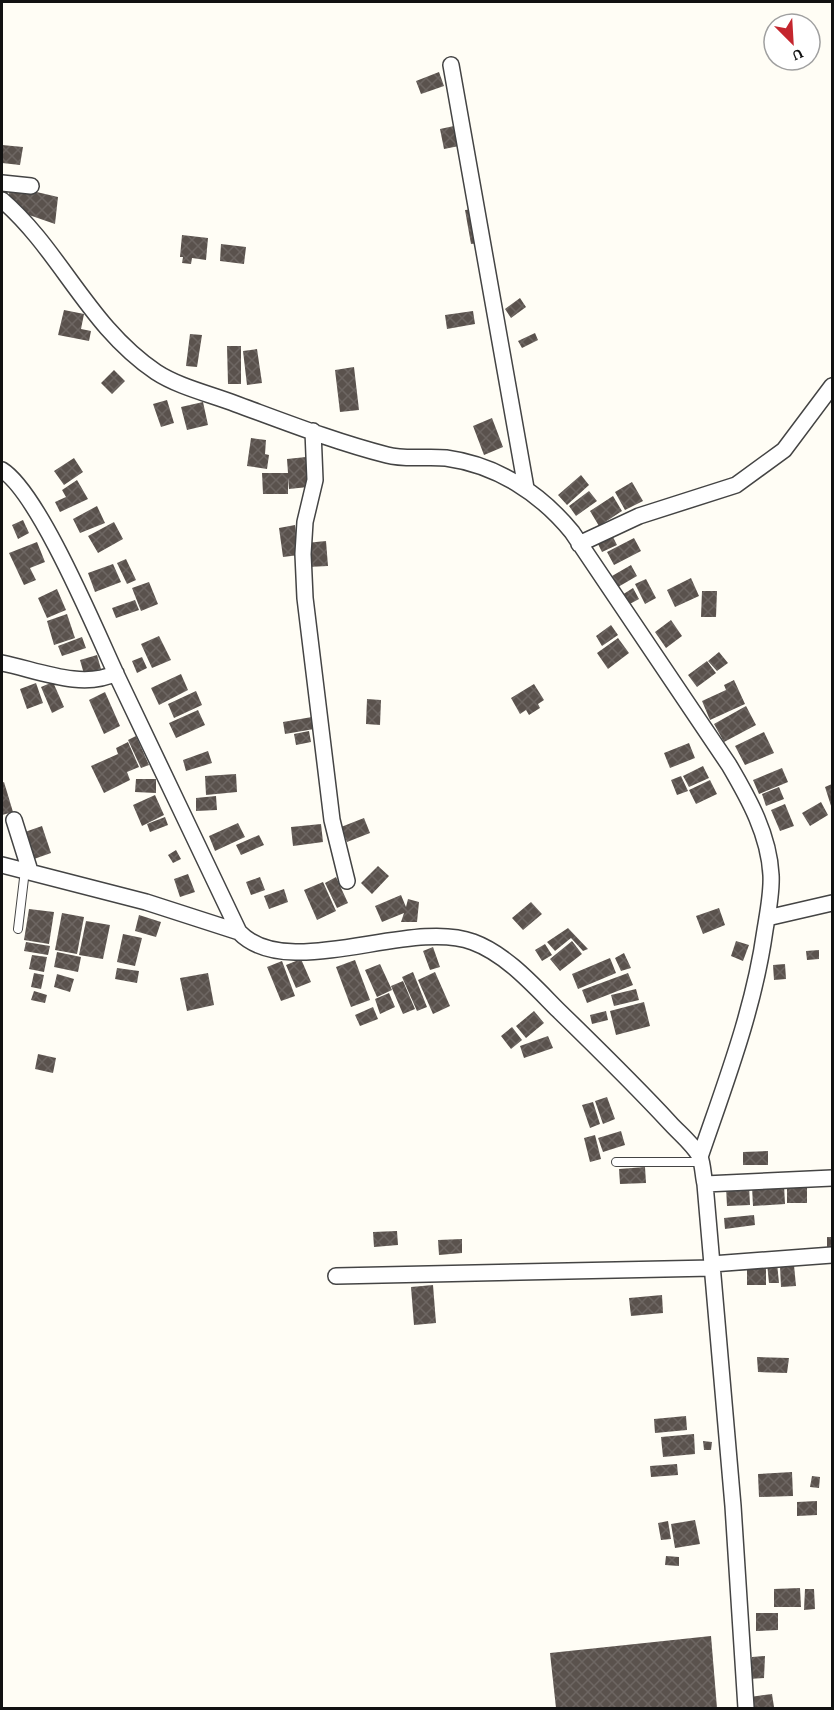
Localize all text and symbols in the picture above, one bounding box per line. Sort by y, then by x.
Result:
north arrow [762,12,822,72]
text: U [789,45,806,65]

